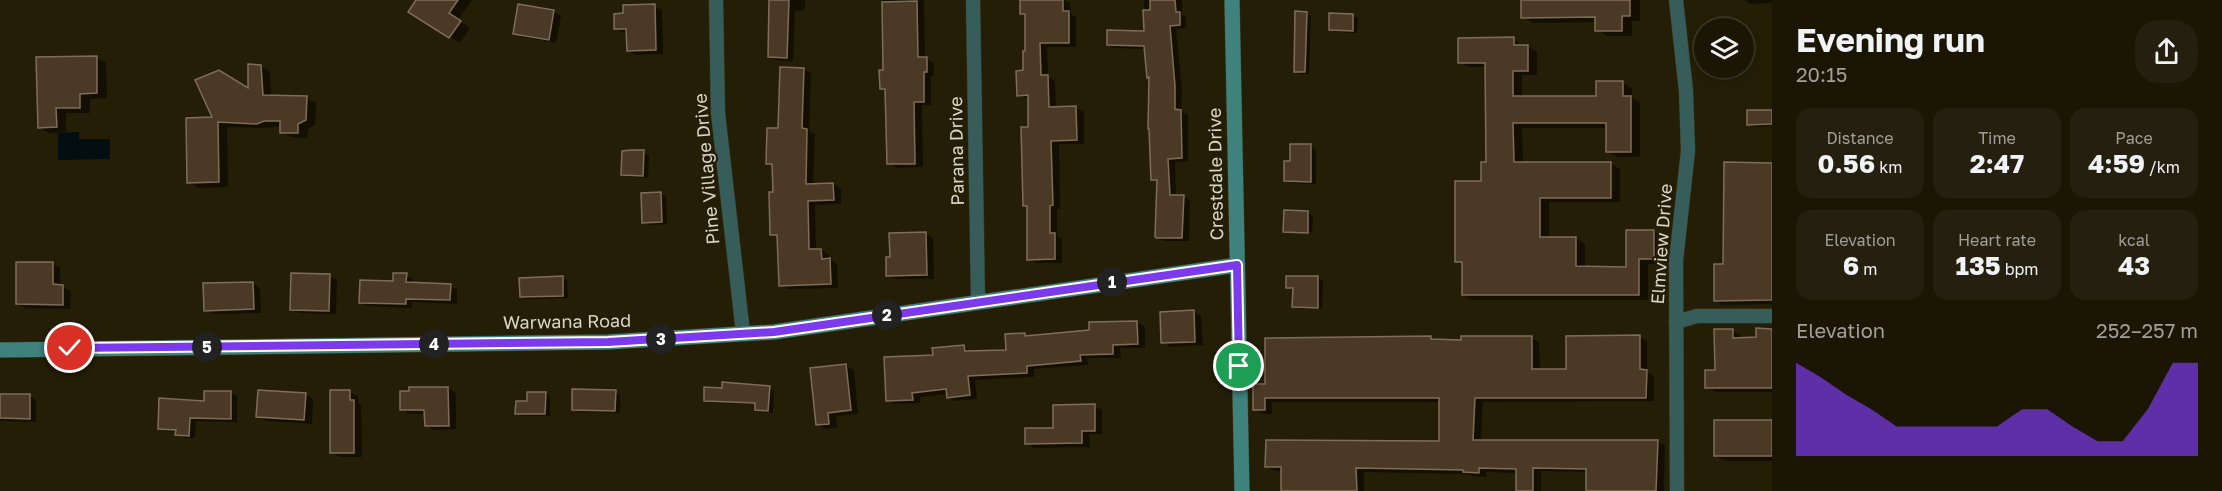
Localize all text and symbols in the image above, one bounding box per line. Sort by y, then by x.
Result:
map controls [1694,18,1754,78]
button: layers [1694,18,1754,78]
text: Evening run [1796,20,1985,59]
button: share [2135,20,2198,83]
text: 20:15 [1796,62,1847,86]
street label: Pine Village Drive [688,93,724,246]
street label: Parana Drive [944,96,968,206]
street label: Crestdale Drive [1203,108,1227,241]
text: Distance [1826,128,1894,148]
text: Time [1978,128,2016,148]
text: Pace [2115,128,2153,148]
text: 0.56 [1818,148,1875,179]
text: 2:47 [1970,148,2024,179]
text: 4:59 [2088,148,2145,179]
text: km [1875,157,1902,177]
text: /km [2145,157,2180,177]
street label: Elmview Drive [1646,183,1676,305]
text: Elevation [1824,230,1896,250]
text: Heart rate [1958,230,2036,250]
text: kcal [2118,230,2150,250]
text: 6 [1843,250,1859,281]
text: 135 [1956,250,2001,281]
text: 43 [2118,250,2150,281]
text: m [1859,259,1877,279]
text: bpm [2001,259,2038,279]
pin: 1 [1097,267,1127,297]
text: 1 [1108,272,1116,292]
pin: 2 [872,300,902,330]
text: 2 [882,305,892,325]
street label: Warwana Road [503,309,631,333]
text: Elevation [1796,318,1885,342]
text: 252–257 m [2096,318,2198,342]
pin [44,322,95,373]
pin: 3 [646,324,676,354]
pin: 4 [419,329,449,359]
text: 3 [656,329,666,349]
icon: check [53,331,86,364]
pin: 5 [192,332,222,362]
text: 4 [429,334,439,354]
text: 5 [202,337,212,357]
pin [1213,340,1264,391]
icon: arrive [1222,349,1255,382]

